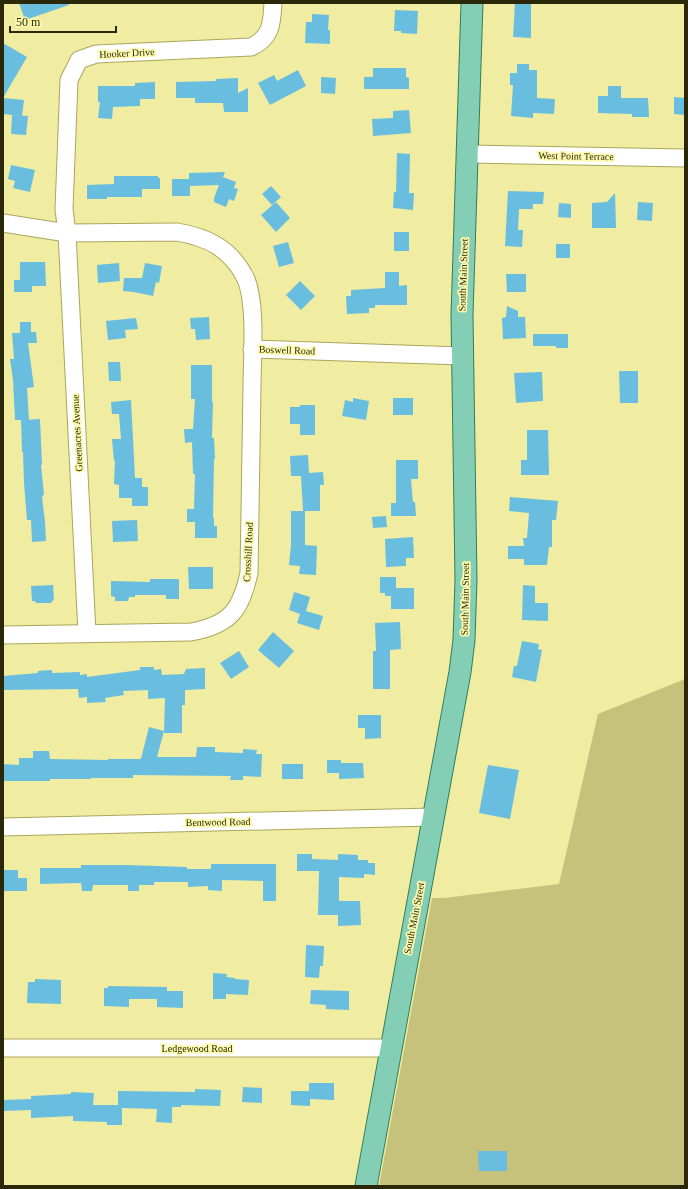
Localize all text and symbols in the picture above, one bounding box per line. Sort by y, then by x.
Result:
scale bar [10,8,116,34]
text: 50 m [16,15,41,29]
street label: Hooker Drive [99,46,155,60]
street label: West Point Terrace [538,150,614,162]
street label: South Main Street [456,238,470,312]
street label: Boswell Road [259,344,315,356]
street label: Greenacres Avenue [69,394,85,472]
street label: Crosshill Road [241,522,255,582]
street label: South Main Street [459,562,471,635]
street label: Bentwood Road [186,816,250,828]
street label: South Main Street [402,881,426,955]
street label: Ledgewood Road [162,1043,232,1054]

